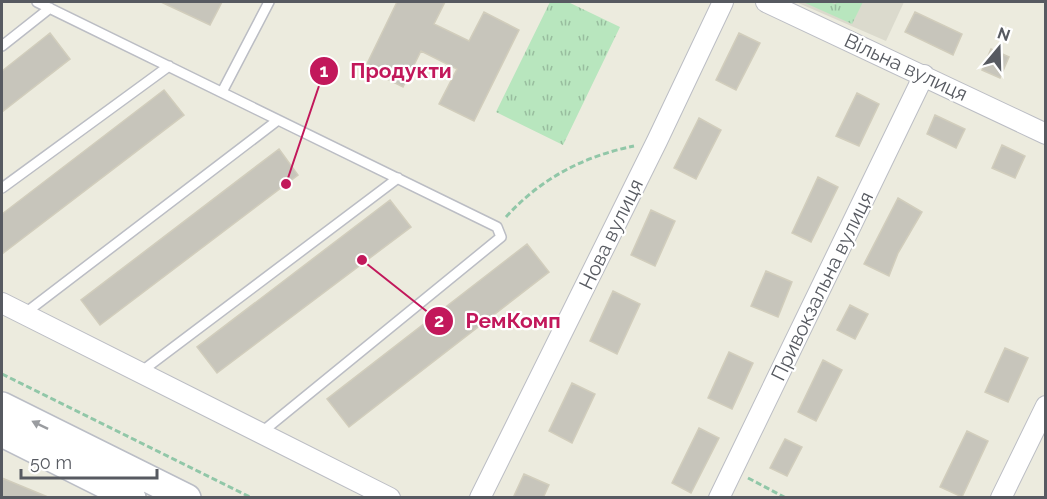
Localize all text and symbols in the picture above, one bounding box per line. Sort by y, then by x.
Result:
north arrow [969,18,1029,78]
text: N [995,23,1013,45]
street label: Вільна вулиця [841,28,971,106]
callout: Продукти [309,51,464,90]
text: Продукти [350,58,452,83]
text: 1 [320,60,329,81]
street label: Нова вулиця [574,175,648,293]
street label: Привокзальна вулиця [766,188,878,384]
callout: РемКомп [424,301,573,340]
text: РемКомп [465,308,561,333]
text: 2 [434,310,444,331]
one-way arrow [31,421,48,430]
scale bar [21,442,158,480]
text: 50 m [30,452,72,473]

